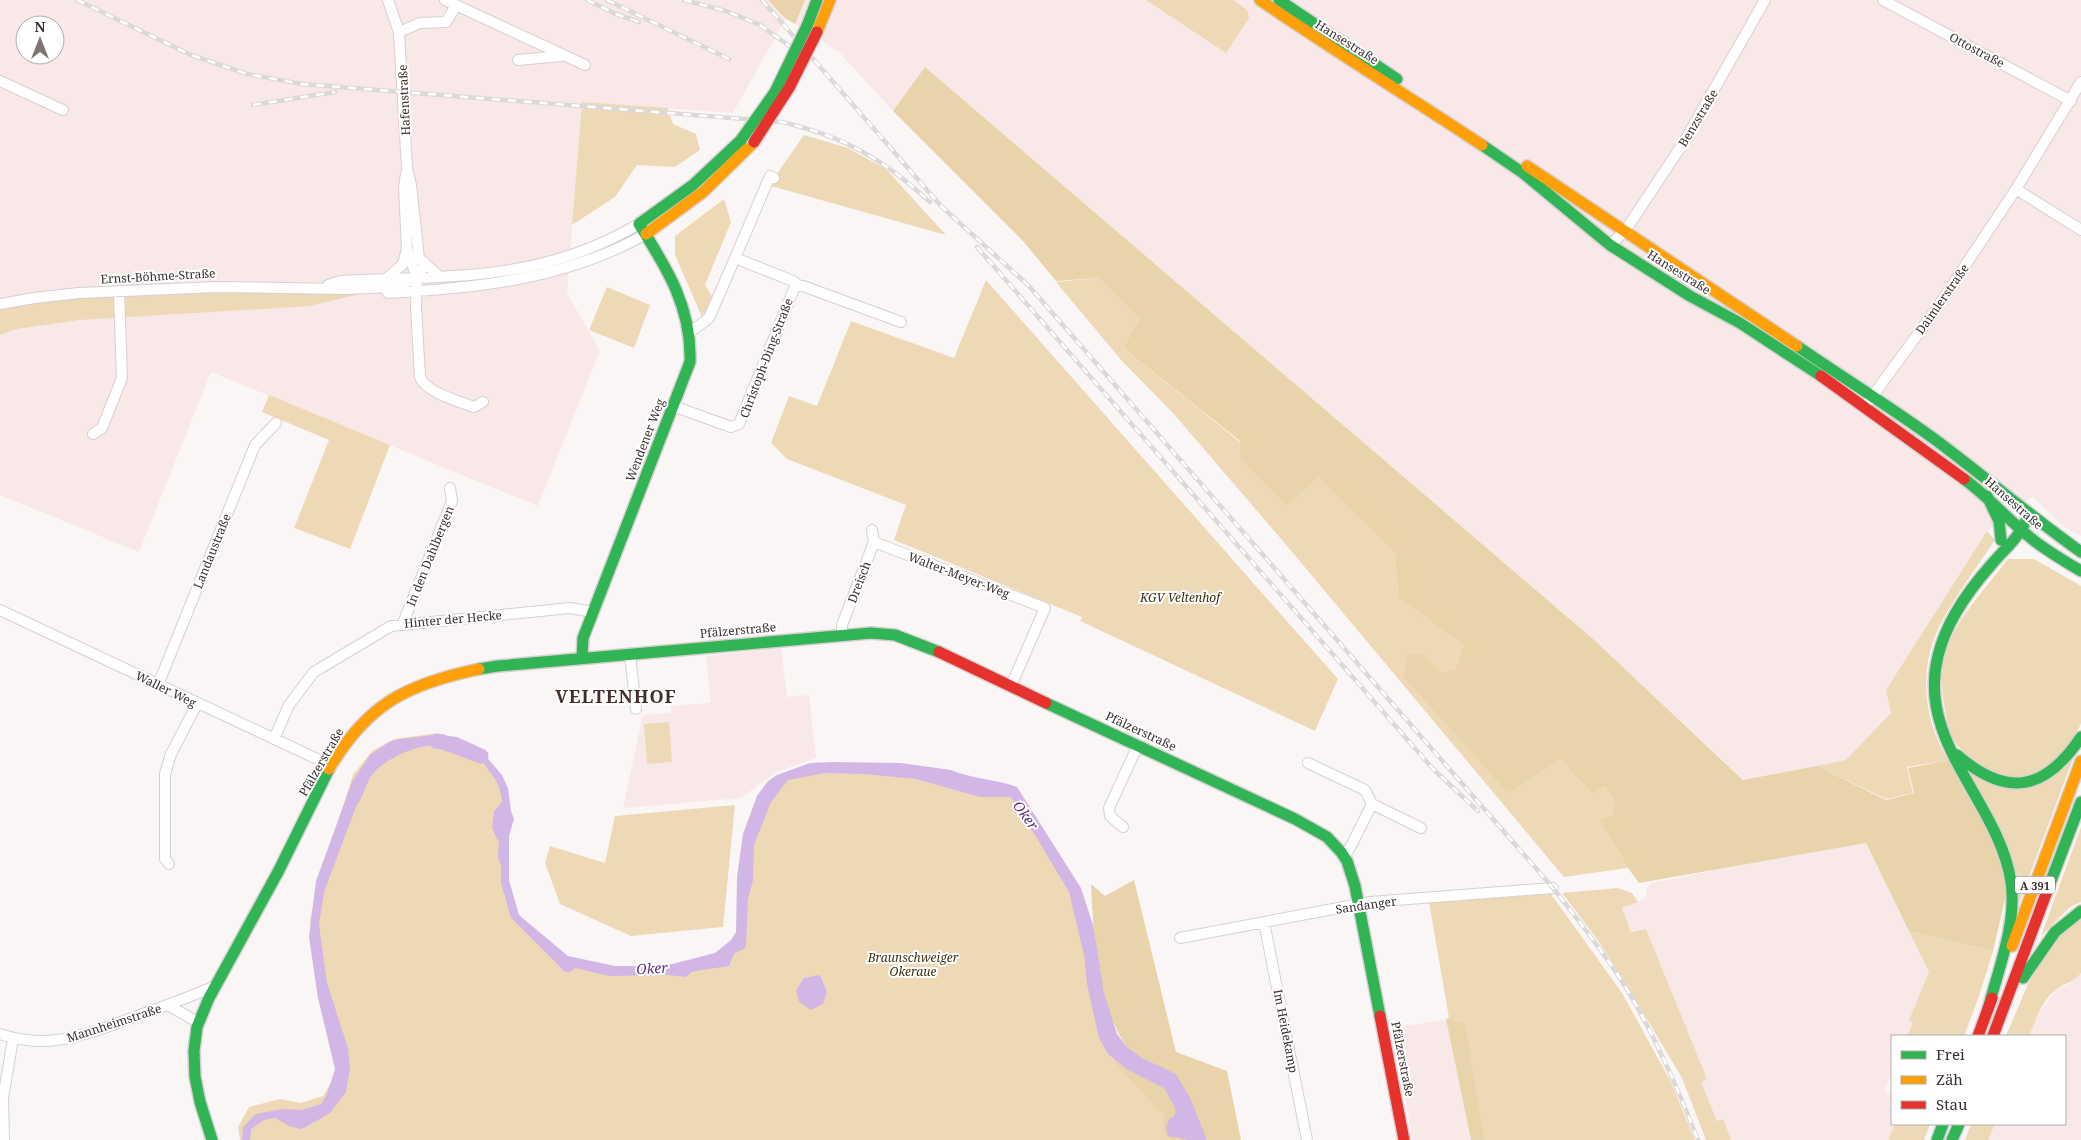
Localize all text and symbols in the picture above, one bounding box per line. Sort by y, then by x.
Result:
north arrow [15,15,65,65]
street label: Hansestraße [1312,16,1382,68]
text: N [34,17,46,36]
street label: Ottostraße [1946,28,2008,72]
street label: Hafenstraße [394,64,414,136]
street label: Benzstraße [1674,86,1722,150]
street label: Hansestraße [1644,246,1714,298]
street label: Daimlerstraße [1911,260,1973,338]
street label: Ernst-Böhme-Straße [100,264,216,288]
street label: Christoph-Ding-Straße [735,296,797,420]
street label: Wendener Weg [621,396,669,484]
street label: Hansestraße [1981,473,2047,533]
street label: In den Dahlbergen [402,503,458,609]
street label: Landaustraße [189,511,235,591]
street label: Walter-Meyer-Weg [906,548,1013,602]
street label: Dreisch [843,558,875,605]
park label: KGV Veltenhof [1139,589,1222,606]
street label: Hinter der Hecke [403,606,503,632]
street label: Pfälzerstraße [699,618,777,642]
street label: Waller Weg [133,667,200,711]
district label: VELTENHOF [555,684,677,708]
street label: Pfälzerstraße [1103,707,1179,755]
street label: Pfälzerstraße [295,725,347,799]
water label: Oker [1009,797,1043,834]
road number: A 391 [2015,876,2055,894]
street label: Sandanger [1334,892,1398,918]
park label: Braunschweiger Okeraue [867,949,959,980]
water label: Oker [636,958,669,978]
street label: Im Heidekamp [1270,988,1302,1074]
street label: Mannheimstraße [64,1000,164,1046]
street label: Pfälzerstraße [1387,1020,1419,1098]
legend [1891,1035,2066,1125]
text: Frei [1936,1044,1965,1064]
text: Zäh [1936,1069,1963,1089]
text: Stau [1936,1094,1968,1114]

